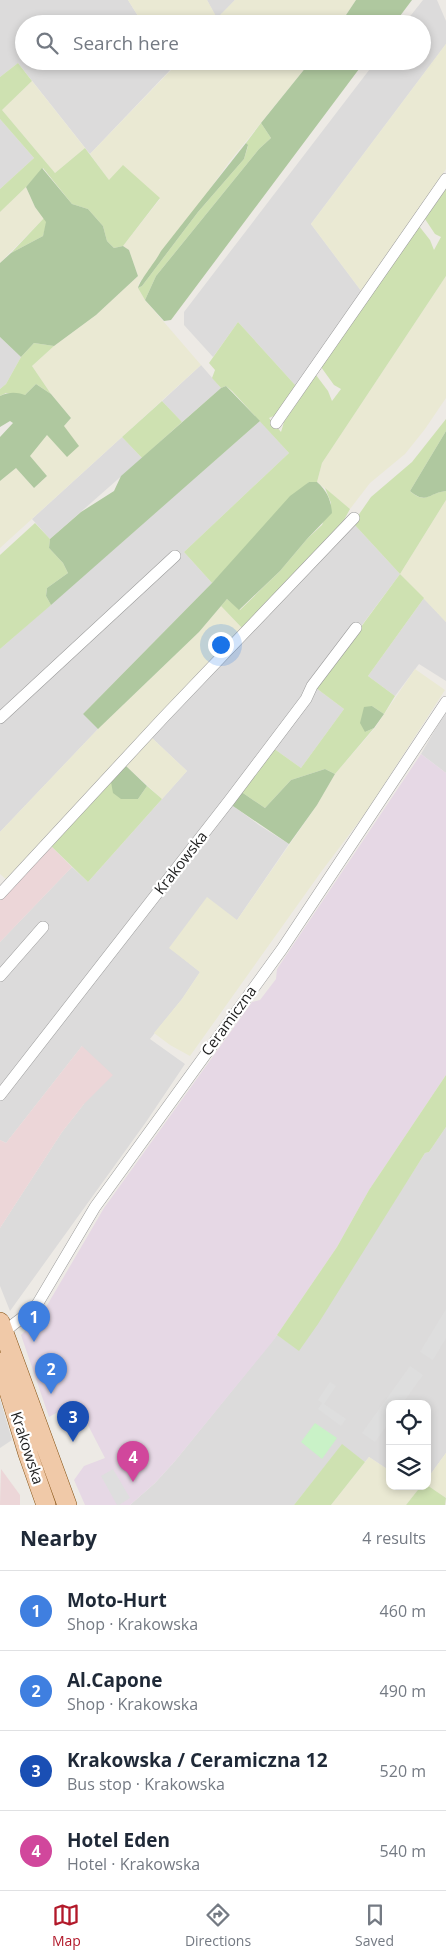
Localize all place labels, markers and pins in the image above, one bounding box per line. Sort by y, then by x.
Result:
pin: 1 [18,1301,50,1342]
pin: 2 [35,1353,67,1394]
pin: 3 [57,1401,89,1442]
pin: 4 [117,1441,149,1482]

